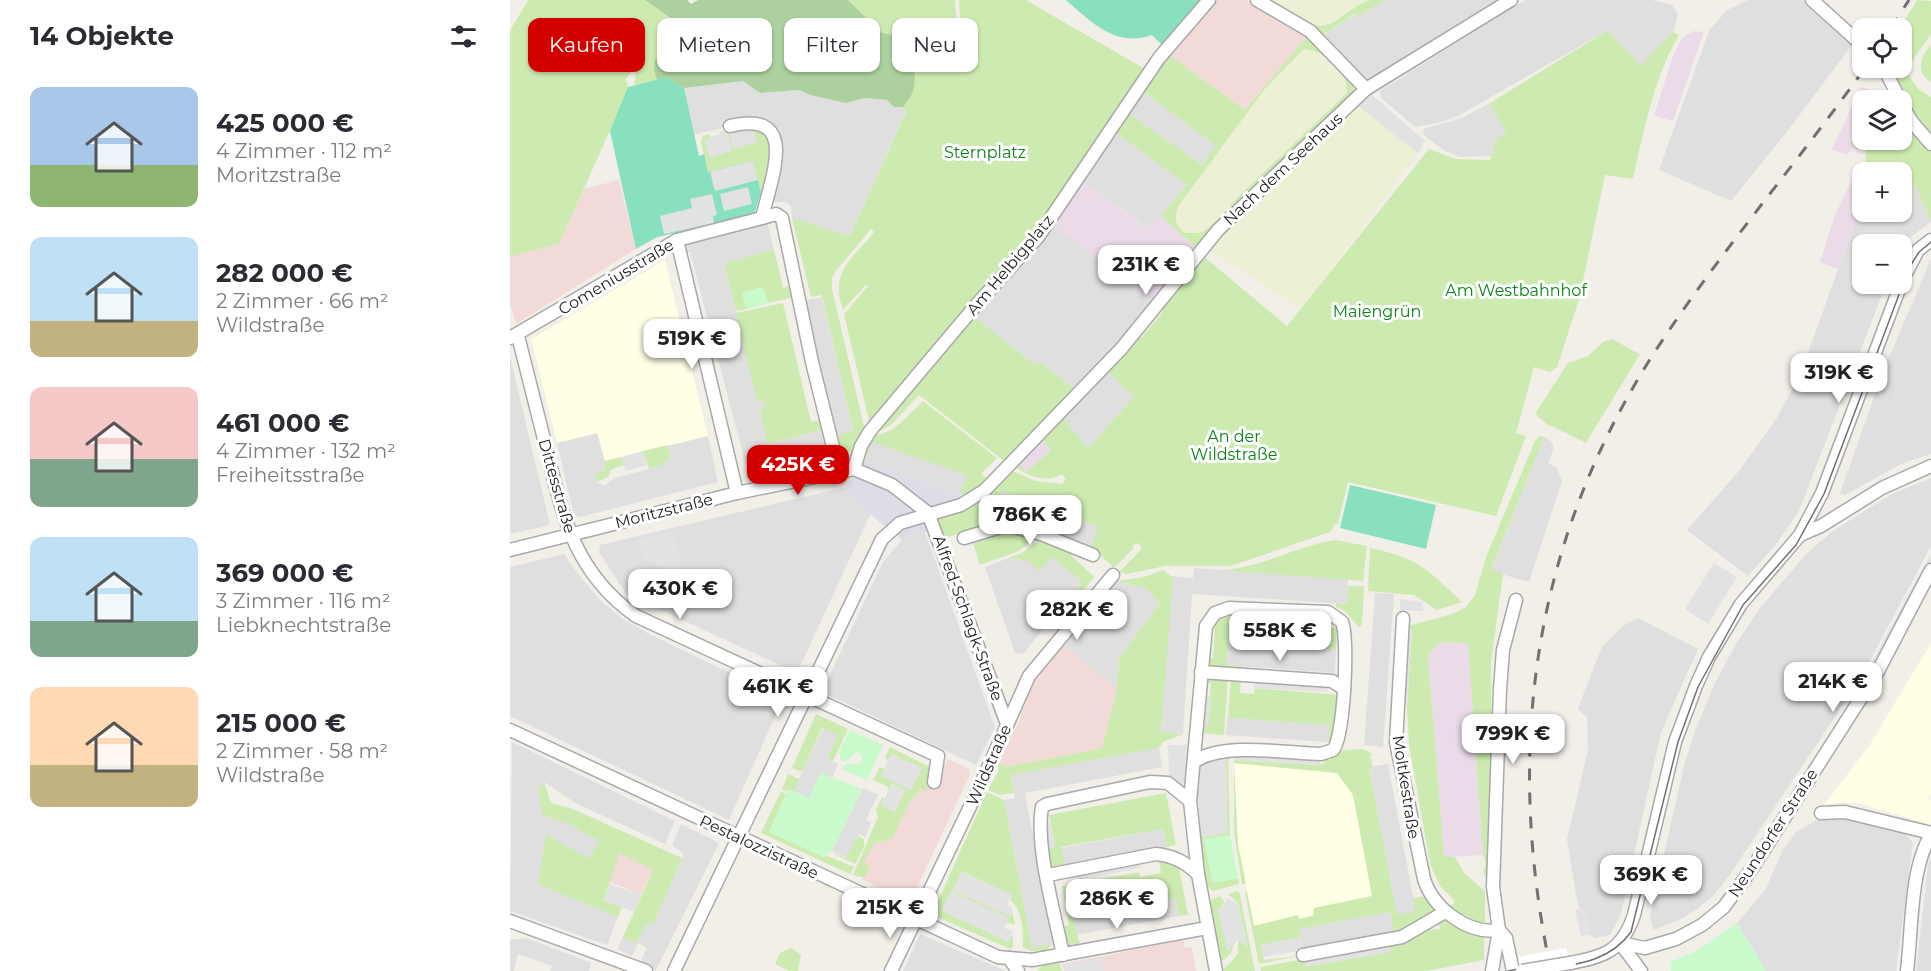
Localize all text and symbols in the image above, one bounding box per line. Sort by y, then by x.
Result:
chip: Kaufen [528,18,645,72]
chip: Mieten [657,18,772,72]
chip: Filter [784,18,880,72]
chip: Neu [892,18,978,72]
map controls [1852,18,1912,294]
button: locate [1852,18,1912,78]
text: 14 Objekte [30,20,174,52]
icon: filters [447,20,480,53]
button: layers [1852,90,1912,150]
text: 425 000 € [216,107,354,139]
street label: Nach dem Seehaus [1219,109,1347,229]
icon: home [78,111,150,183]
text: 4 Zimmer · 112 m² [216,139,392,163]
park label: Sternplatz [944,143,1026,162]
button: + [1852,162,1912,222]
text: Moritzstraße [216,163,341,187]
street label: Am Helbigplatz [963,211,1057,319]
button: − [1852,234,1912,294]
street label: Comeniusstraße [555,235,677,319]
pin: 231K € [1097,245,1195,296]
text: 231K € [1112,252,1180,276]
text: 282 000 € [216,257,353,289]
icon: home [78,261,150,333]
park label: Am Westbahnhof [1445,281,1587,300]
text: 2 Zimmer · 66 m² [216,289,388,313]
park label: Maiengrün [1333,302,1421,321]
text: Wildstraße [216,313,325,337]
pin: 519K € [643,319,741,370]
text: 519K € [657,326,727,350]
pin: 319K € [1790,353,1888,404]
text: 319K € [1804,360,1874,384]
text: 461 000 € [216,407,349,439]
icon: home [78,411,150,483]
park label: An der Wildstraße [1191,427,1277,464]
street label: Dittesstraße [534,437,580,535]
text: 4 Zimmer · 132 m² [216,439,396,463]
pin: 425K € [749,445,847,496]
text: 425K € [761,452,835,476]
text: Freiheitsstraße [216,463,365,487]
street label: Moritzstraße [613,490,715,532]
pin: 786K € [981,495,1079,546]
text: 786K € [993,502,1067,526]
street label: Alfred-Schlagk-Straße [929,533,1007,703]
text: 369 000 € [216,557,353,589]
icon: home [78,561,150,633]
pin: 430K € [631,569,729,620]
text: 430K € [642,576,718,600]
text: 3 Zimmer · 116 m² [216,589,391,613]
pin: 282K € [1028,590,1126,641]
text: 282K € [1040,597,1114,621]
pin: 558K € [1231,611,1329,662]
text: Liebknechtstraße [216,613,391,637]
text: 558K € [1243,618,1317,642]
pin: 214K € [1784,662,1882,713]
pin: 461K € [729,667,827,718]
text: 214K € [1798,669,1868,693]
text: 461K € [742,674,814,698]
text: 215 000 € [216,707,346,739]
icon: home [78,711,150,783]
pin: 799K € [1464,714,1562,765]
street label: Wildstraße [963,721,1015,809]
text: 799K € [1476,721,1550,745]
street label: Moltkestraße [1388,734,1424,840]
text: 2 Zimmer · 58 m² [216,739,388,763]
text: Wildstraße [216,763,325,787]
street label: Neundorfer Straße [1724,765,1822,901]
street label: Pestalozzistraße [696,811,822,883]
pin: 369K € [1602,855,1700,906]
text: 369K € [1614,862,1688,886]
pin: 286K € [1068,879,1166,930]
text: 286K € [1080,886,1154,910]
pin: 215K € [841,888,939,939]
text: 215K € [856,895,924,919]

